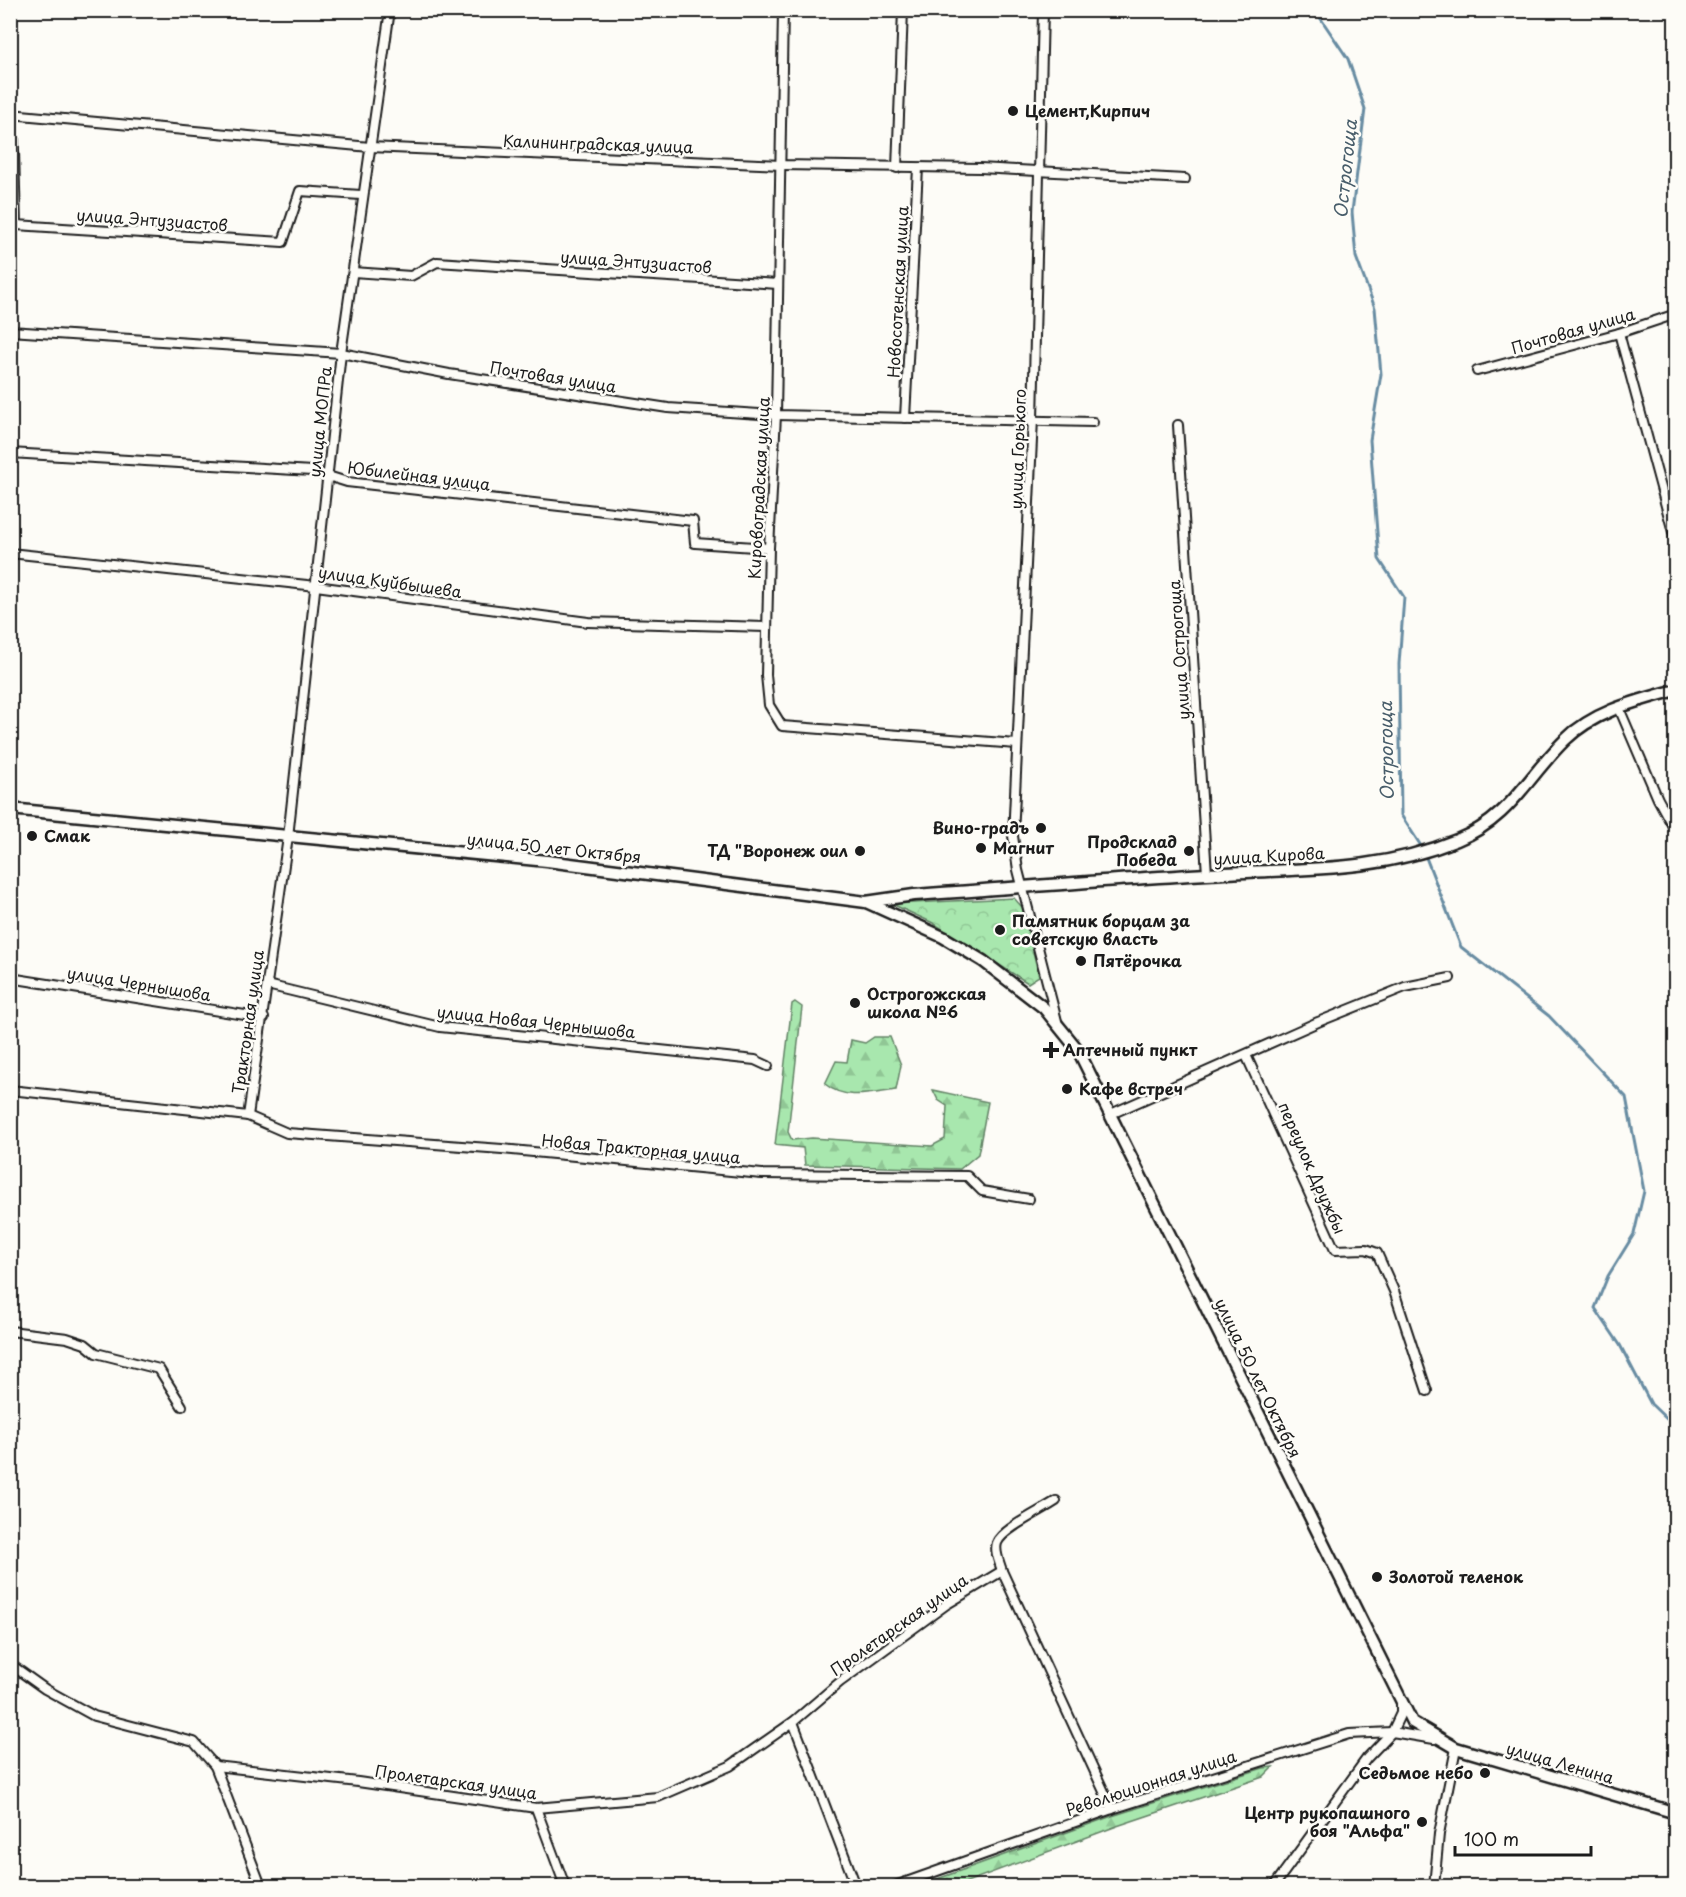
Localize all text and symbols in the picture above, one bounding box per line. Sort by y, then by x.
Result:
place label: Цемент,Кирпич [1025,98,1150,122]
marker: Цемент,Кирпич [1006,104,1020,118]
water label: Острогоща [1326,117,1363,220]
street label: Калининградская улица [502,128,694,158]
street label: улица Энтузиастов [76,202,229,236]
street label: Новосотенская улица [881,205,913,379]
street label: улица Энтузиастов [560,244,713,278]
street label: Почтовая улица [1508,301,1637,359]
street label: Почтовая улица [488,354,618,398]
street label: улица МОПРа [301,365,337,479]
street label: улица Горького [1003,388,1031,510]
street label: Кировоградская улица [741,396,775,580]
street label: Юбилейная улица [346,454,492,496]
street label: улица Куйбышева [317,559,464,603]
street label: улица Острогоща [1161,579,1195,721]
water label: Острогоща [1371,700,1400,801]
place label: Вино-градъ [933,815,1029,839]
marker: Вино-градъ [1034,821,1048,835]
place label: Смак [44,823,91,847]
street label: улица 50 лет Октября [466,826,642,868]
marker: Смак [25,829,39,843]
place label: Продсклад Победа [1087,829,1177,871]
place label: Магнит [993,835,1055,859]
place label: ТД "Воронеж оил [707,838,848,862]
street label: улица Кирова [1213,840,1325,870]
marker: Магнит [974,841,988,855]
marker: ТД "Воронеж оил [853,844,867,858]
marker: Продсклад Победа [1182,844,1196,858]
place label: Памятник борцам за советскую власть [1012,908,1190,950]
marker: Памятник борцам за советскую власть [993,923,1007,937]
street label: Тракторная улица [225,948,269,1095]
place label: Пятёрочка [1093,948,1182,972]
marker: Пятёрочка [1074,954,1088,968]
street label: улица Чернышова [66,960,213,1006]
place label: Острогожская школа №6 [867,981,987,1023]
marker: Острогожская школа №6 [848,996,862,1010]
street label: улица Новая Чернышова [436,999,637,1043]
place label: Аптечный пункт [1063,1037,1198,1061]
marker: Аптечный пункт [1044,1043,1058,1057]
place label: Кафе встреч [1079,1076,1183,1100]
marker: Кафе встреч [1060,1082,1074,1096]
street label: переулок Дружбы [1273,1098,1353,1237]
street label: Новая Тракторная улица [541,1127,741,1169]
street label: улица 50 лет Октября [1210,1294,1308,1462]
place label: Золотой теленок [1388,1564,1524,1588]
street label: Пролетарская улица [825,1567,972,1681]
marker: Золотой теленок [1370,1570,1384,1584]
street label: улица Ленина [1504,1735,1617,1789]
street label: Революционная улица [1062,1743,1239,1821]
street label: Пролетарская улица [374,1758,539,1804]
place label: Седьмое небо [1359,1760,1473,1784]
marker: Седьмое небо [1478,1766,1492,1780]
place label: Центр рукопашного боя "Альфа" [1244,1800,1410,1842]
marker: Центр рукопашного боя "Альфа" [1415,1815,1429,1829]
scale bar [1455,1819,1592,1857]
text: 100 m [1464,1825,1519,1852]

